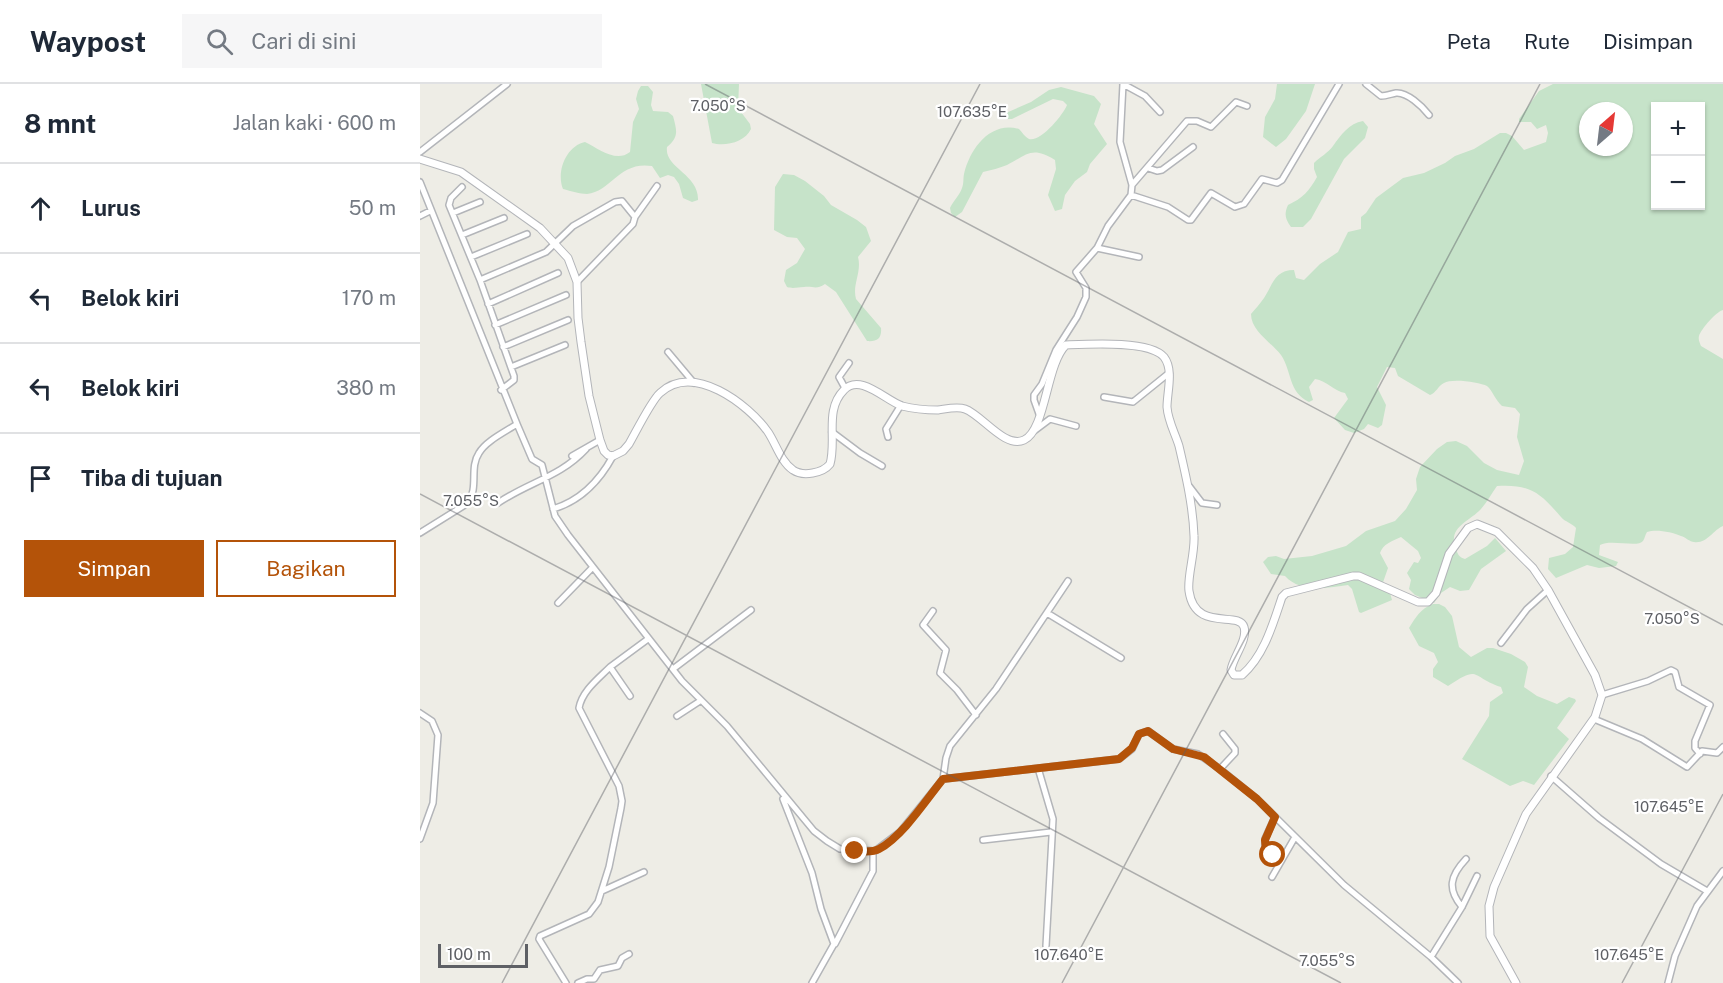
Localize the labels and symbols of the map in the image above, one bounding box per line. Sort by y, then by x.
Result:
text: 7.050°S [690,97,746,114]
north arrow [1579,102,1633,156]
text: 107.635°E [937,103,1007,120]
text: 7.055°S [443,492,499,509]
text: 7.050°S [1644,610,1700,627]
text: 107.645°E [1634,798,1704,815]
route end [841,837,867,863]
route start [1259,841,1285,867]
scale bar [438,941,528,968]
text: 107.640°E [1034,946,1104,963]
text: 107.645°E [1594,946,1664,963]
text: 7.055°S [1299,952,1355,969]

